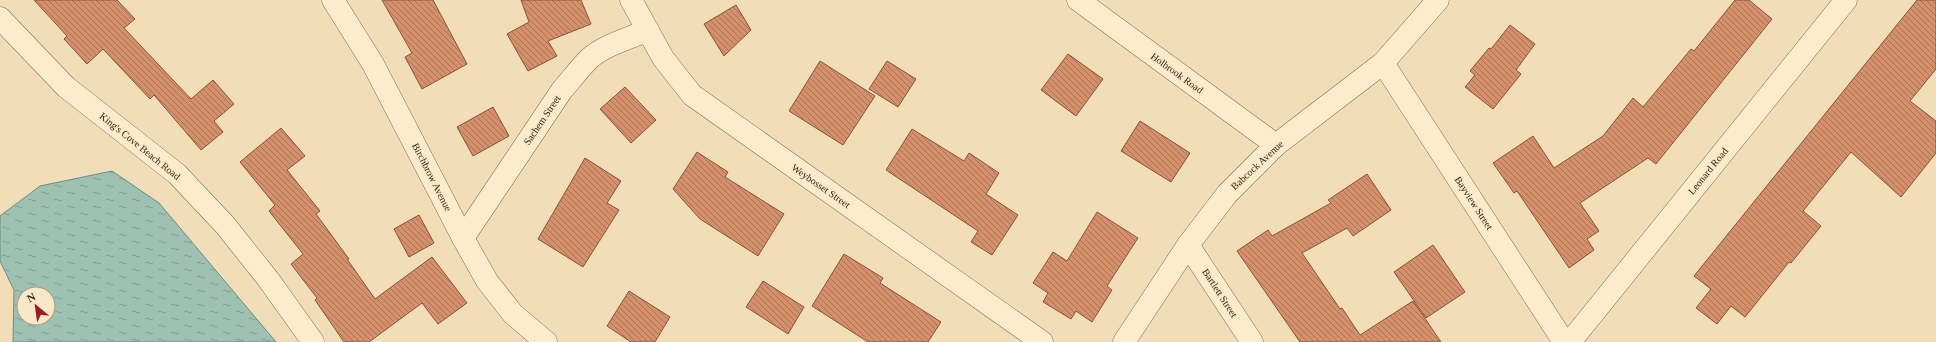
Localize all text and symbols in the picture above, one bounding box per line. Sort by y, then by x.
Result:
street label: Holbrook Road [1149,50,1205,96]
street label: Sachem Street [521,93,563,147]
street label: King's Cove Beach Road [98,110,182,182]
street label: Babcock Avenue [1229,138,1286,192]
street label: Birchbrow Avenue [410,141,454,213]
street label: Leonard Road [1686,145,1730,197]
street label: Weybosset Street [790,162,853,210]
street label: Bayview Street [1453,174,1495,232]
street label: Bartlett Street [1200,267,1240,320]
north arrow [16,286,56,326]
text: N [25,290,38,304]

